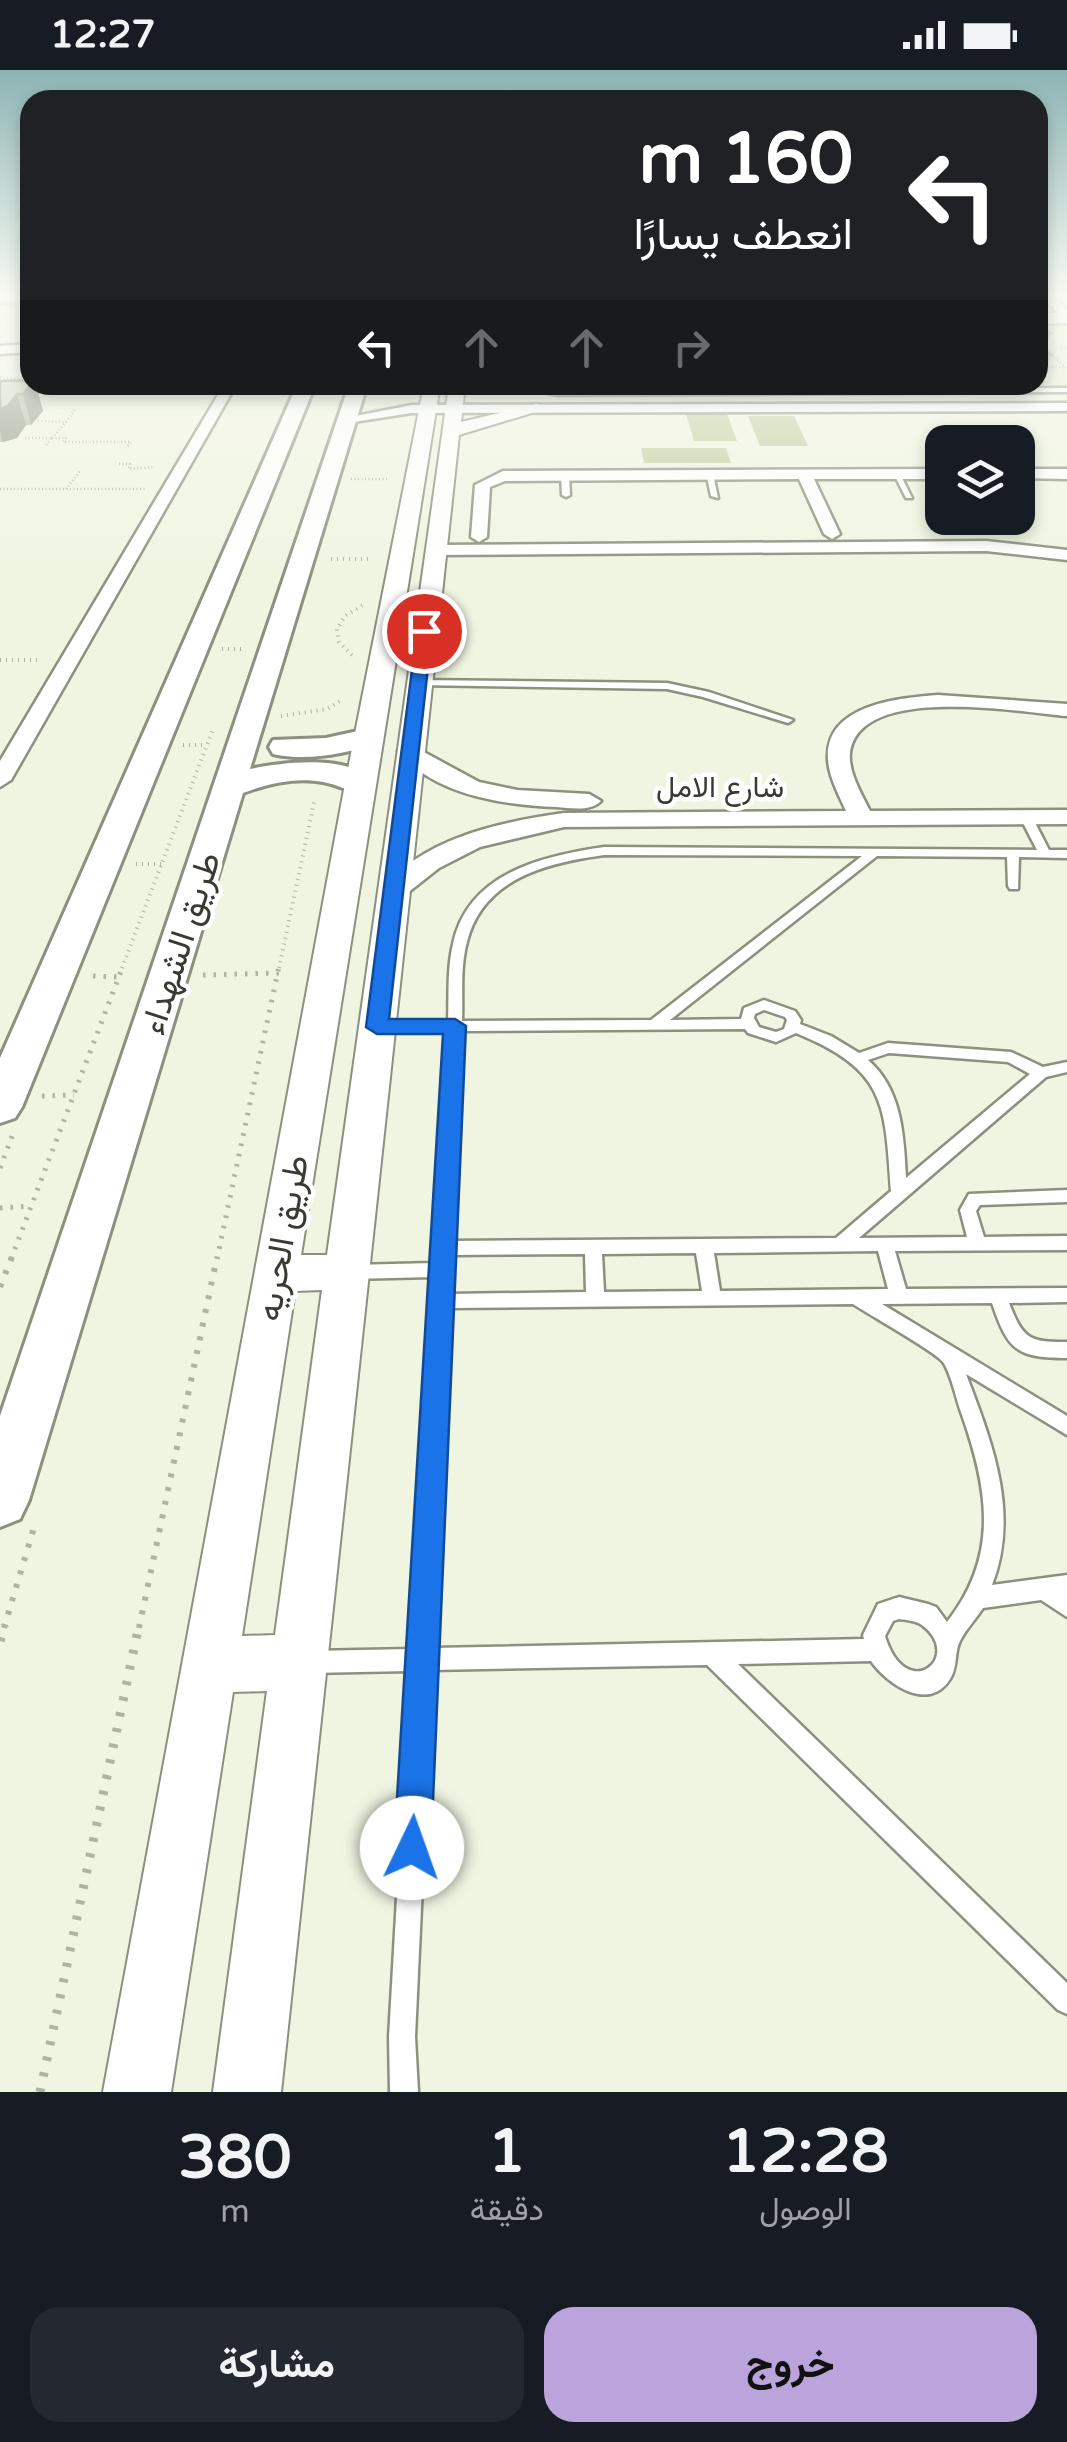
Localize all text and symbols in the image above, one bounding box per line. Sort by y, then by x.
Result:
text: 12:27 [50,12,155,58]
text: 160 m [639,118,853,202]
icon: left [888,130,1018,260]
text: انعطف يسارًا [634,208,853,262]
icon: left [349,320,404,375]
icon: ahead [454,320,509,375]
icon: ahead [559,320,614,375]
icon: right [664,320,719,375]
map controls [925,425,1035,535]
button: layers [925,425,1035,535]
pin [382,589,467,674]
icon: arrive [397,604,452,659]
street label: شارع الامل [656,769,784,807]
street label: طريق الشهداء [132,847,230,1040]
street label: طريق الحريه [248,1152,318,1325]
position arrow [360,1796,464,1900]
text: 1 [488,2116,526,2188]
text: 12:28 [722,2116,889,2188]
text: 380 [178,2122,291,2194]
text: دقيقة [470,2191,544,2229]
text: الوصول [759,2191,852,2229]
text: m [220,2193,250,2231]
button: مشاركة [30,2307,524,2422]
button: خروج [544,2307,1037,2422]

